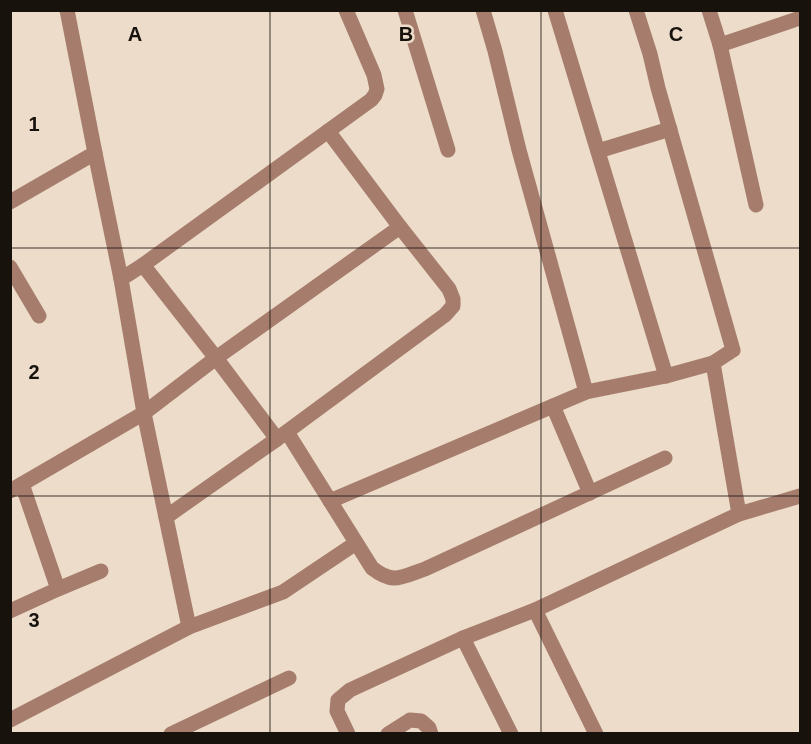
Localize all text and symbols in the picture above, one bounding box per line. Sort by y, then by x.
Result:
text: A [128,23,142,45]
text: B [399,23,413,45]
text: C [669,23,683,45]
text: 1 [28,113,40,135]
text: 2 [28,361,40,383]
text: 3 [28,609,40,631]

